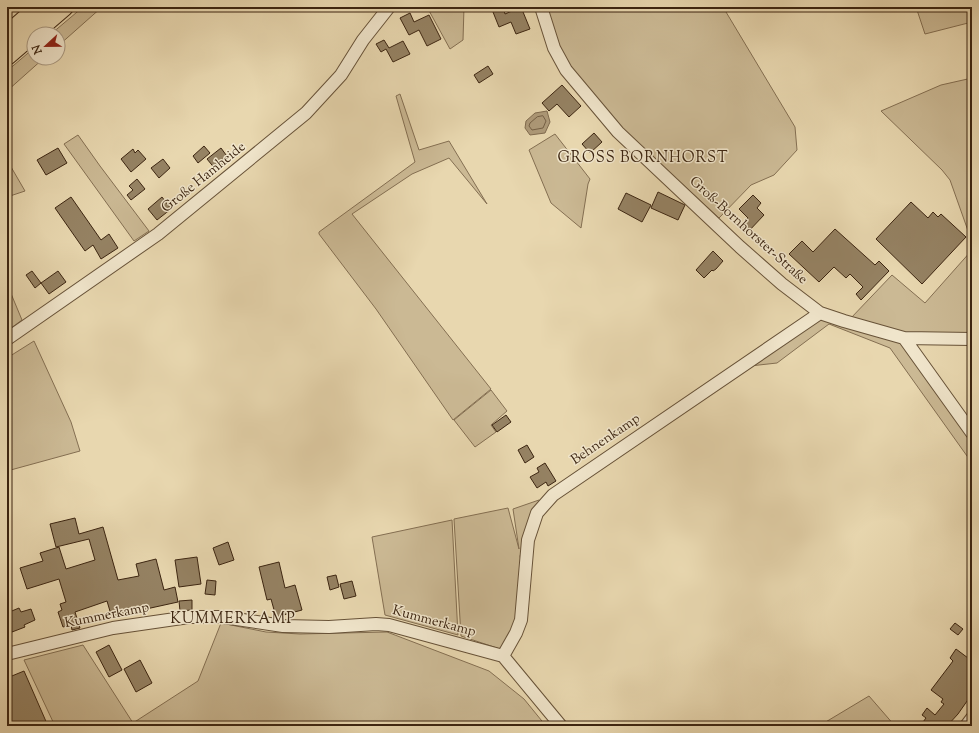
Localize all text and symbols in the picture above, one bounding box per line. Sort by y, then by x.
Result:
north arrow [26,26,66,66]
text: N [29,42,47,57]
street label: Große Hamheide [158,138,250,218]
district label: GROSS BORNHORST [557,148,729,169]
street label: Groß-Bornhorster-Straße [684,172,812,290]
street label: Behnenkamp [567,409,645,471]
street label: Kummerkamp [63,598,151,634]
street label: Kummerkamp [390,601,478,643]
district label: KUMMERKAMP [170,609,296,630]

